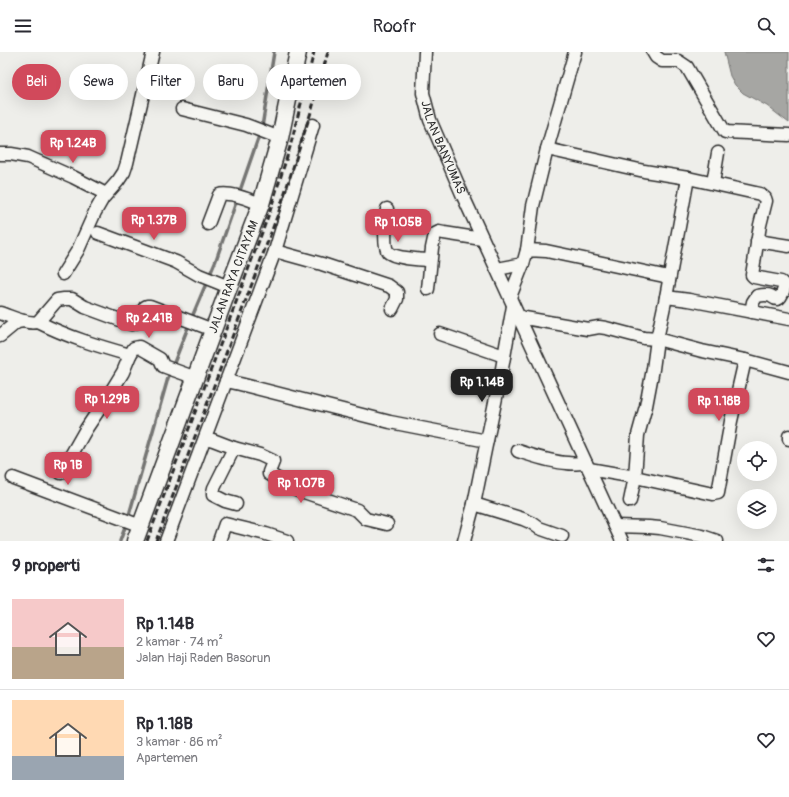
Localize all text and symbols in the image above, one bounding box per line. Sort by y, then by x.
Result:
icon: menu [12,15,34,37]
text: Roofr [373,15,416,38]
icon: search [755,15,777,37]
chip: Beli [12,64,61,100]
chip: Sewa [69,64,128,100]
chip: Filter [136,64,195,100]
chip: Baru [203,64,258,100]
chip: Apartemen [266,64,361,100]
street label: JALAN BANYUMAS [417,99,468,197]
pin: Rp 1.24B [32,130,114,164]
text: Rp 1.24B [50,135,96,151]
pin: Rp 1.37B [113,207,195,241]
pin: Rp 1.05B [357,209,439,243]
text: Rp 1.37B [131,212,177,228]
text: Rp 1.05B [374,214,422,230]
street label: JALAN RAYA CITAYAM [206,218,262,335]
pin: Rp 2.41B [108,305,190,339]
text: Rp 2.41B [126,310,172,326]
pin: Rp 1.14B [441,369,523,403]
text: Rp 1.14B [460,374,504,390]
pin: Rp 1.29B [66,386,148,420]
pin: Rp 1.18B [678,388,760,422]
text: Rp 1.29B [84,391,130,407]
text: Rp 1.18B [697,393,741,409]
map controls [737,441,777,529]
button: locate [737,441,777,481]
pin: Rp 1B [40,452,96,486]
text: Rp 1B [54,457,82,473]
pin: Rp 1.07B [260,470,342,504]
text: Rp 1.07B [277,475,325,491]
button: layers [737,489,777,529]
icon: filters [755,554,777,576]
text: 9 properti [12,555,80,576]
text: Rp 1.14B [136,613,194,634]
icon: home [44,615,92,663]
icon: heart [755,628,777,650]
text: 2 kamar · 74 m² [136,634,223,650]
text: Jalan Haji Raden Basorun [136,650,271,666]
text: Rp 1.18B [136,713,193,734]
icon: home [44,716,92,764]
icon: heart [755,729,777,751]
text: 3 kamar · 86 m² [136,734,223,750]
text: Apartemen [136,750,198,766]

